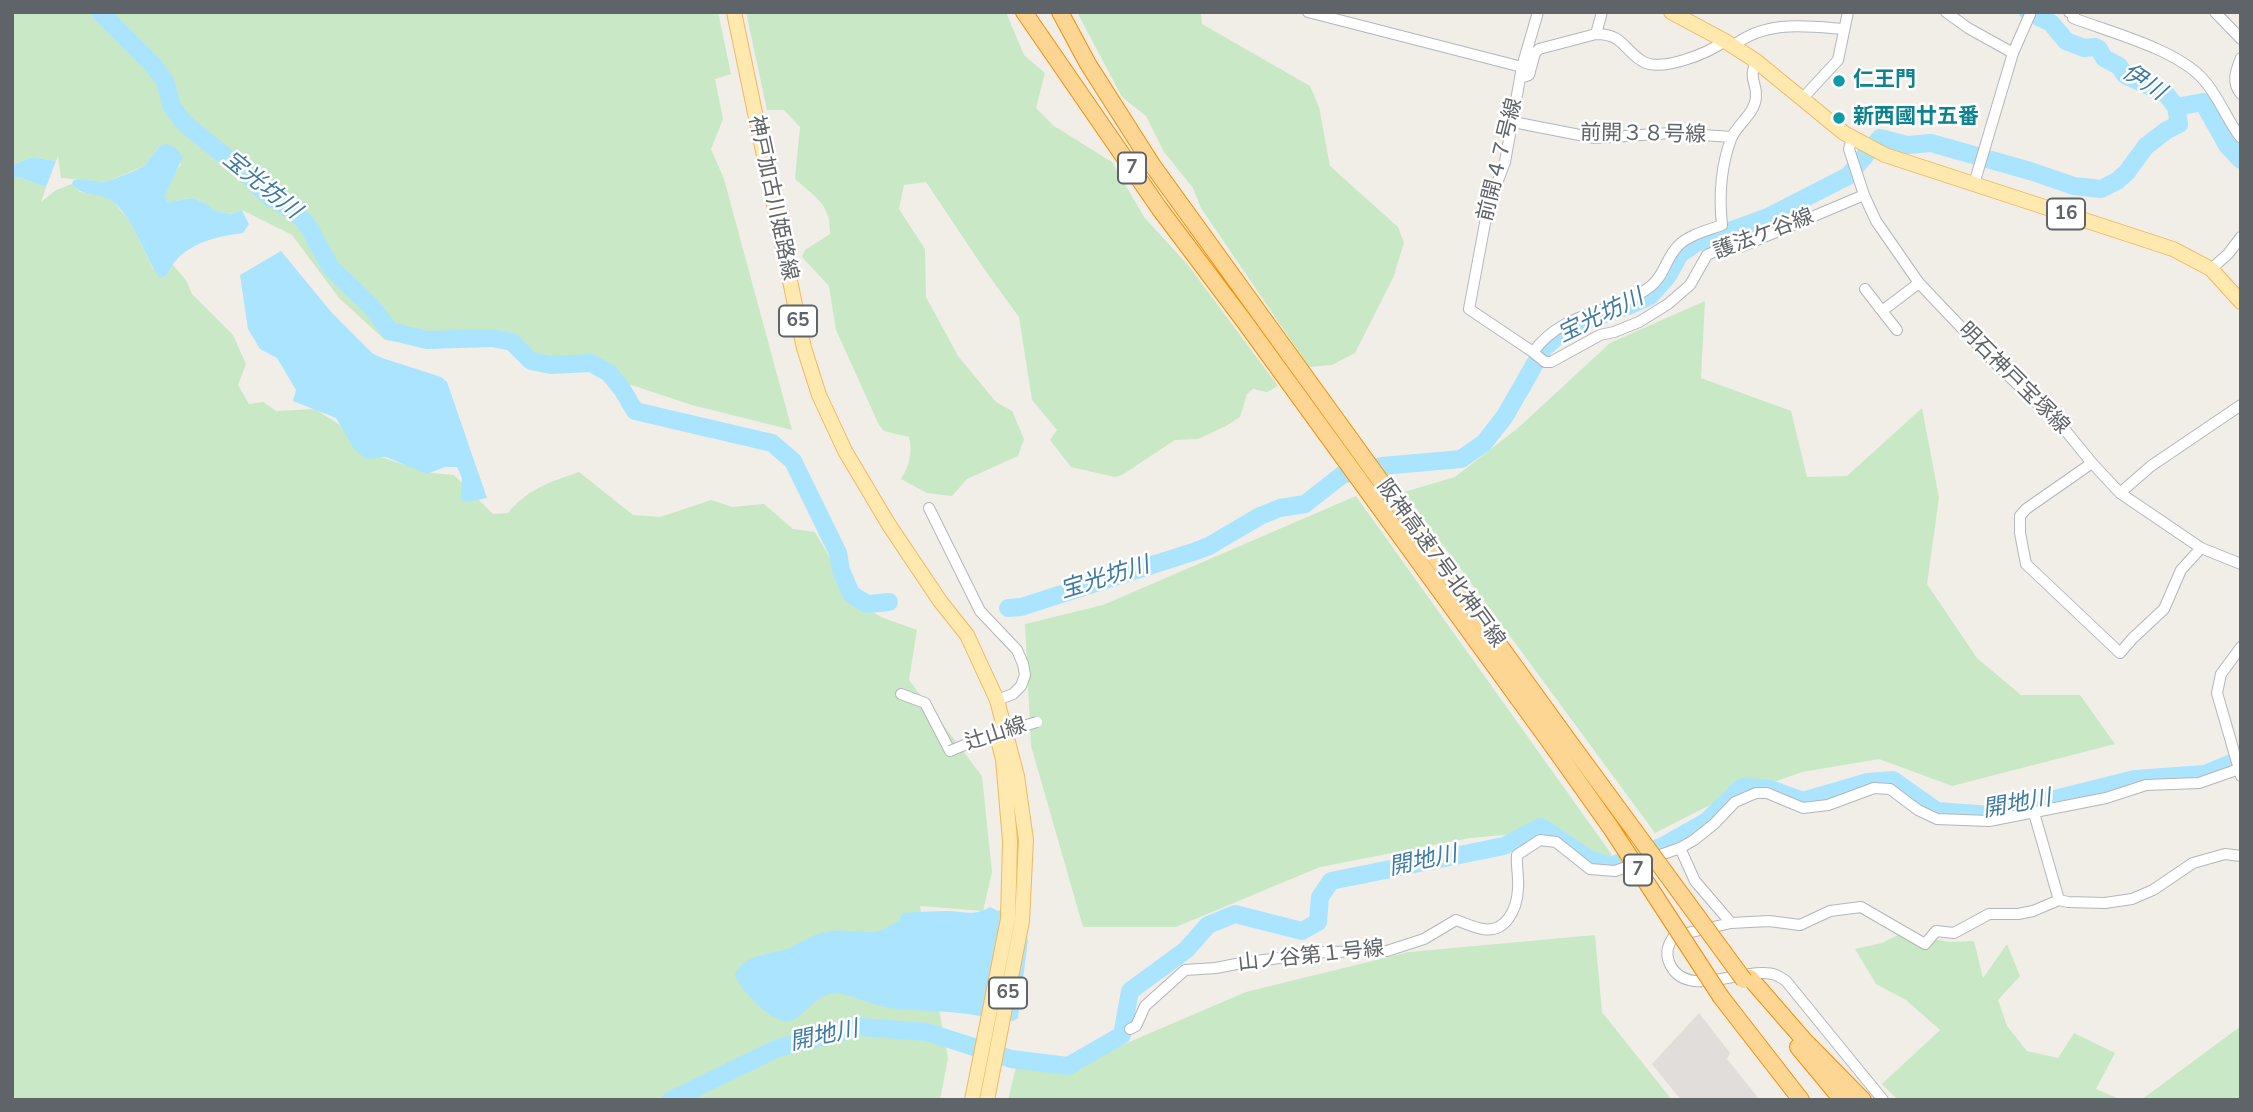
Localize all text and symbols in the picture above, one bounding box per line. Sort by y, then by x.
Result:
water label: 伊川 [2116,59,2170,107]
place label: 仁王門 [1853,68,1916,94]
marker: 仁王門 [1831,73,1847,89]
street label: 前開４７号線 [1474,96,1528,224]
place label: 新西國廿五番 [1853,105,1979,131]
marker: 新西國廿五番 [1831,110,1847,126]
street label: 神戸加古川姫路線 [742,113,802,283]
street label: 前開３８号線 [1580,121,1706,149]
water label: 宝光坊川 [217,146,305,226]
road number: 7 [1118,152,1146,184]
road number: 16 [2047,198,2085,230]
street label: 護法ケ谷線 [1710,204,1818,266]
water label: 宝光坊川 [1554,284,1648,350]
road number: 65 [779,306,817,336]
street label: 明石神戸宝塚線 [1952,318,2074,440]
street label: 阪神高速7号北神戸線 [1371,475,1509,653]
water label: 宝光坊川 [1057,552,1153,606]
street label: 辻山線 [962,713,1030,757]
water label: 開地川 [1981,785,2053,825]
water label: 開地川 [1386,841,1460,883]
road number: 7 [1624,855,1652,886]
street label: 山ノ谷第１号線 [1237,937,1385,977]
road number: 65 [989,978,1027,1009]
water label: 開地川 [787,1016,861,1058]

